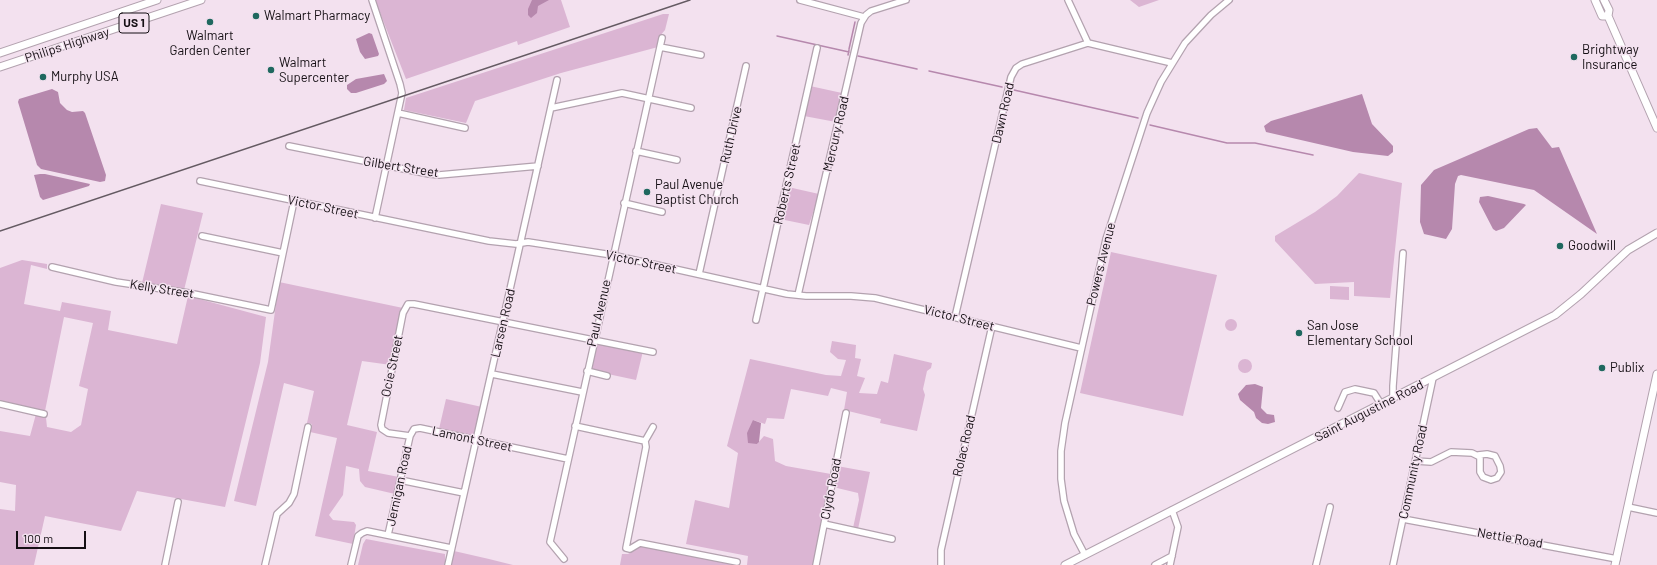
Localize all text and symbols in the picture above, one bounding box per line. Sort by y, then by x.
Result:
place label: Walmart Pharmacy [264,8,370,24]
marker: Walmart Pharmacy [251,11,261,21]
road number: US 1 [119,13,149,33]
marker: Walmart Garden Center [205,17,215,27]
street label: Philips Highway [23,24,111,66]
place label: Walmart Garden Center [170,28,250,59]
place label: Brightway Insurance [1582,42,1639,73]
marker: Brightway Insurance [1569,52,1579,62]
place label: Walmart Supercenter [279,55,349,86]
marker: Walmart Supercenter [266,65,276,75]
place label: Murphy USA [51,69,119,85]
marker: Murphy USA [38,72,48,82]
street label: Dawn Road [988,81,1018,145]
street label: Mercury Road [820,95,852,173]
street label: Ruth Drive [717,105,745,165]
street label: Roberts Street [770,142,804,226]
street label: Gilbert Street [362,153,440,181]
place label: Paul Avenue Baptist Church [655,177,739,208]
marker: Paul Avenue Baptist Church [642,187,652,197]
street label: Victor Street [286,192,360,222]
street label: Powers Avenue [1083,221,1119,307]
place label: Goodwill [1568,238,1616,254]
marker: Goodwill [1555,241,1565,251]
street label: Victor Street [604,247,678,277]
street label: Kelly Street [129,276,195,302]
street label: Paul Avenue [584,278,614,348]
street label: Larsen Road [487,287,519,359]
street label: Victor Street [922,302,996,334]
place label: San Jose Elementary School [1307,318,1413,349]
marker: San Jose Elementary School [1294,328,1304,338]
street label: Ocie Street [378,333,406,399]
place label: Publix [1610,360,1644,376]
marker: Publix [1597,363,1607,373]
street label: Saint Augustine Road [1312,377,1426,445]
street label: Rolac Road [949,414,979,478]
street label: Lamont Street [430,423,514,455]
street label: Community Road [1395,424,1431,520]
street label: Jernigan Road [383,445,415,527]
street label: Clydo Road [817,457,845,521]
scale bar [18,523,88,549]
street label: Nettie Road [1476,525,1544,551]
text: 100 m [23,531,53,545]

